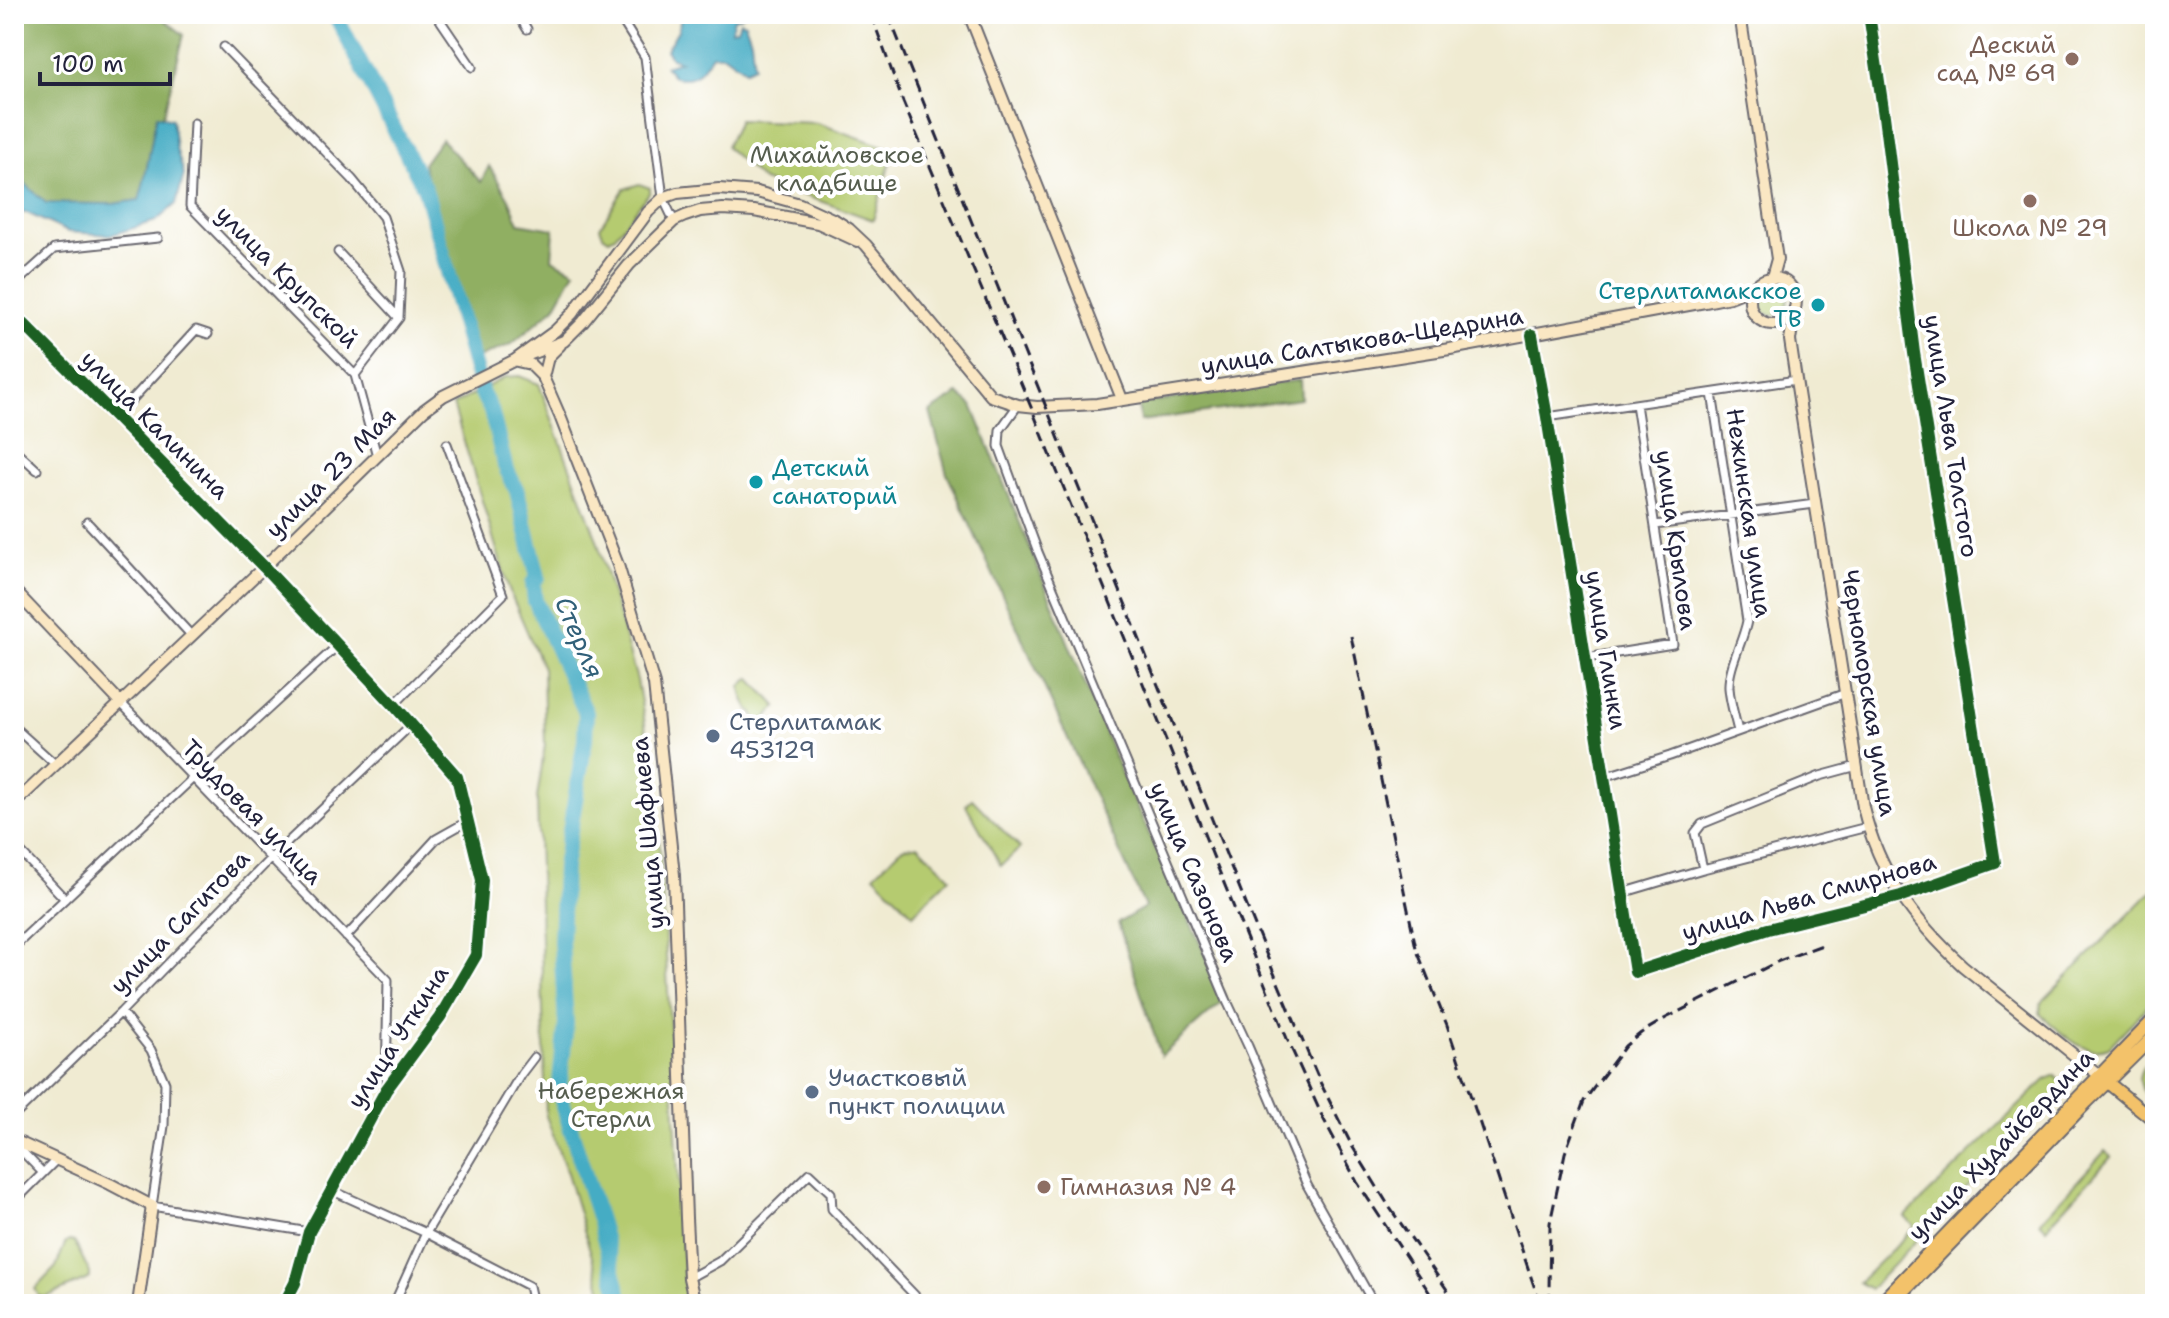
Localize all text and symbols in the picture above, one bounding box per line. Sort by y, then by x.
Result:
place label: Деский сад № 69 [1936,29,2056,89]
scale bar [40,36,170,86]
text: 100 m [52,48,124,80]
marker: Деский сад № 69 [2063,50,2081,68]
park label: Михайловское кладбище [750,139,924,199]
marker: Школа № 29 [2021,192,2039,210]
street label: улица Крупской [209,199,365,355]
place label: Школа № 29 [1952,212,2108,244]
place label: Стерлитамакское ТВ [1598,275,1802,335]
marker: Стерлитамакское ТВ [1809,296,1827,314]
street label: улица Салтыкова-Щедрина [1198,300,1526,382]
street label: улица Льва Толстого [1916,312,1986,560]
street label: улица Калинина [74,344,236,506]
street label: улица 23 Мая [259,401,403,545]
street label: Нежинская улица [1718,406,1780,620]
street label: улица Крылова [1648,448,1704,632]
place label: Детский санаторий [772,452,897,512]
marker: Детский санаторий [747,473,765,491]
street label: Черноморская улица [1834,567,1904,819]
street label: улица Глинки [1578,568,1634,732]
water label: Стерля [547,591,613,683]
place label: Стерлитамак 453129 [729,706,882,766]
marker: Стерлитамак 453129 [704,727,722,745]
street label: Трудовая улица [174,732,330,892]
street label: улица Шафиева [624,735,672,931]
street label: улица Сазонова [1142,777,1246,967]
street label: улица Сагитова [103,843,257,1001]
street label: улица Льва Смирнова [1678,845,1940,949]
street label: улица Уткина [340,959,456,1115]
street label: улица Худайбердина [1901,1042,2101,1248]
place label: Участковый пункт полиции [828,1062,1005,1122]
park label: Набережная Стерли [537,1075,685,1135]
marker: Участковый пункт полиции [803,1083,821,1101]
place label: Гимназия № 4 [1060,1171,1236,1203]
marker: Гимназия № 4 [1035,1178,1053,1196]

